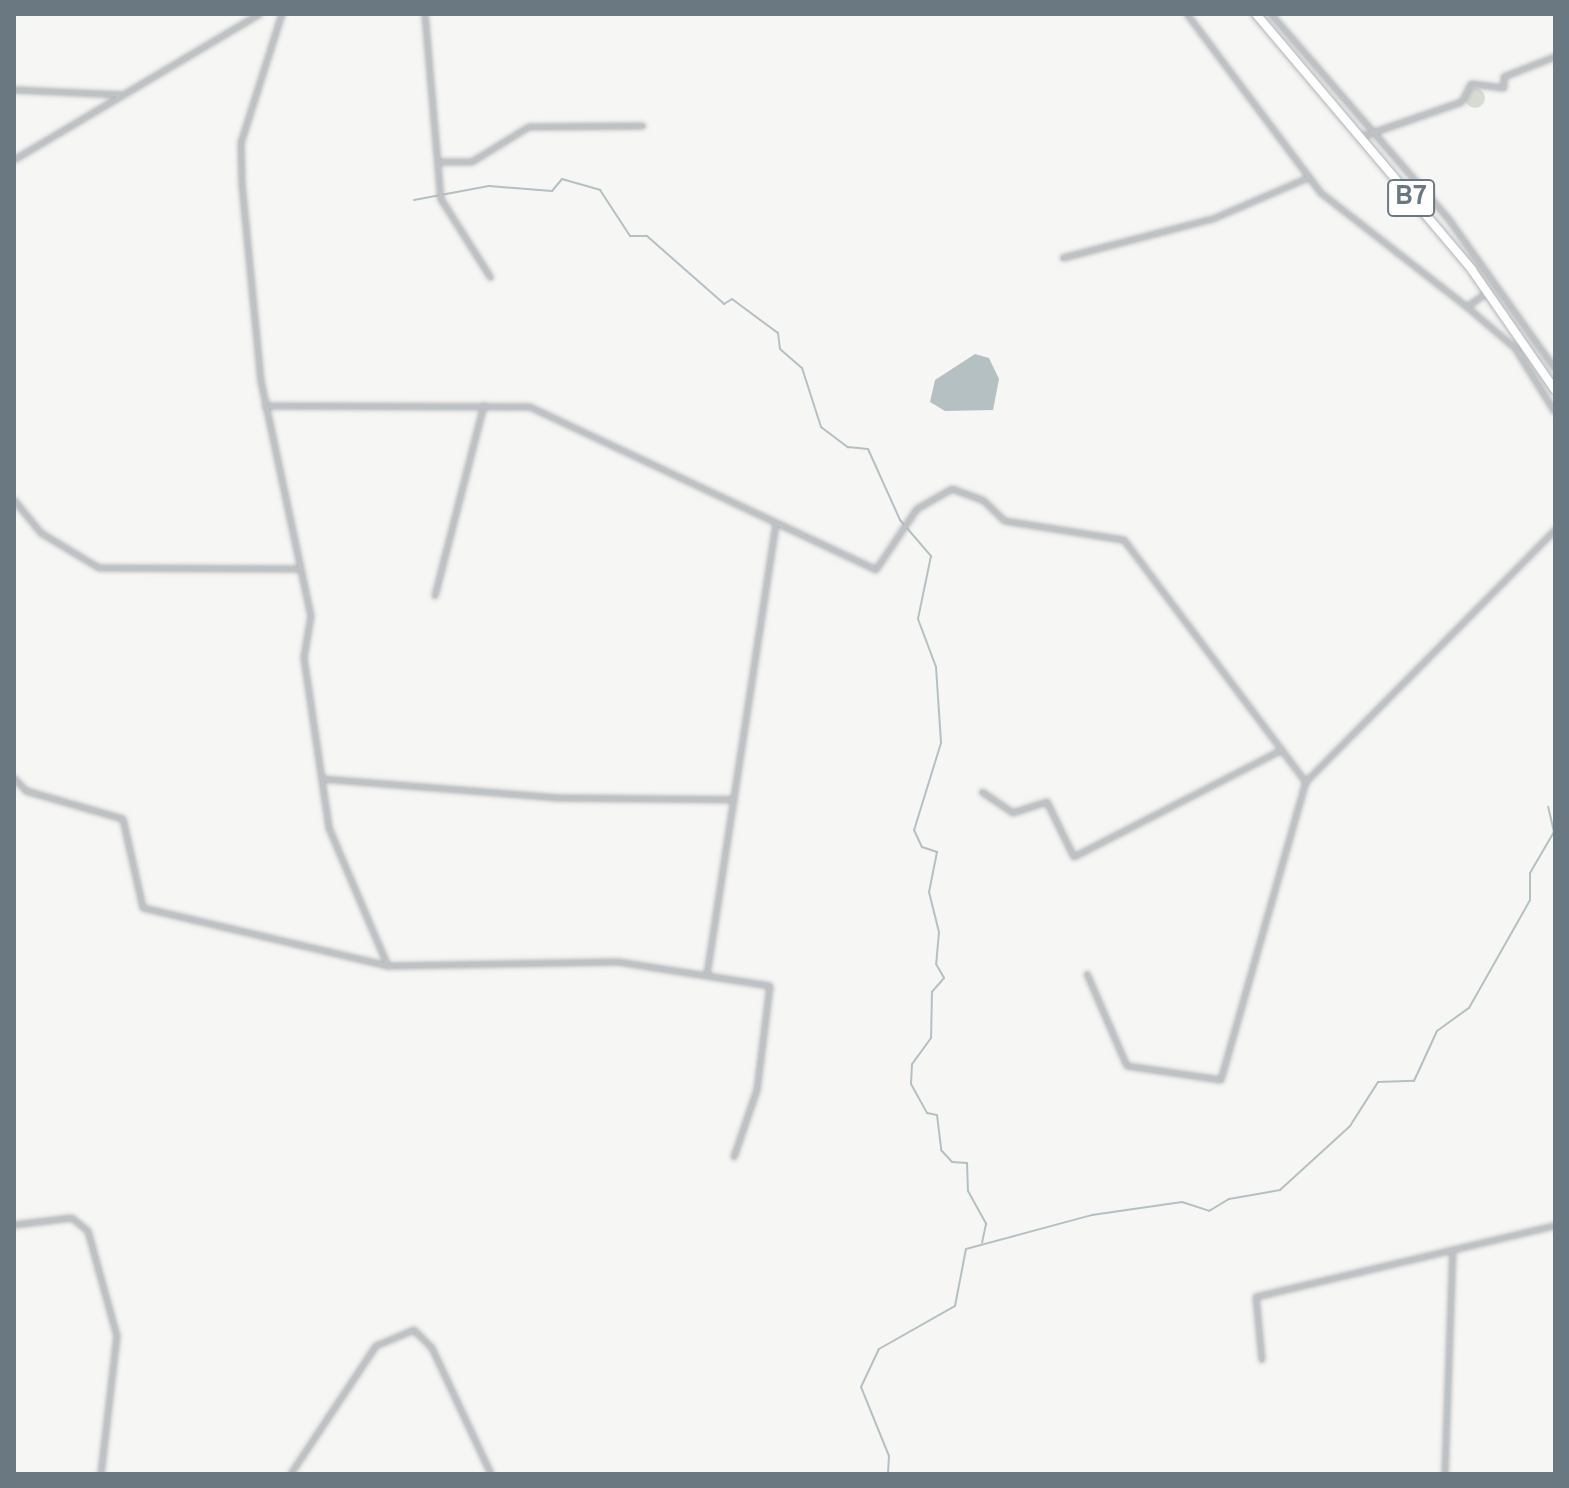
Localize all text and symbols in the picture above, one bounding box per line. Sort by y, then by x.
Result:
road number: B7 [1387,176,1435,220]

